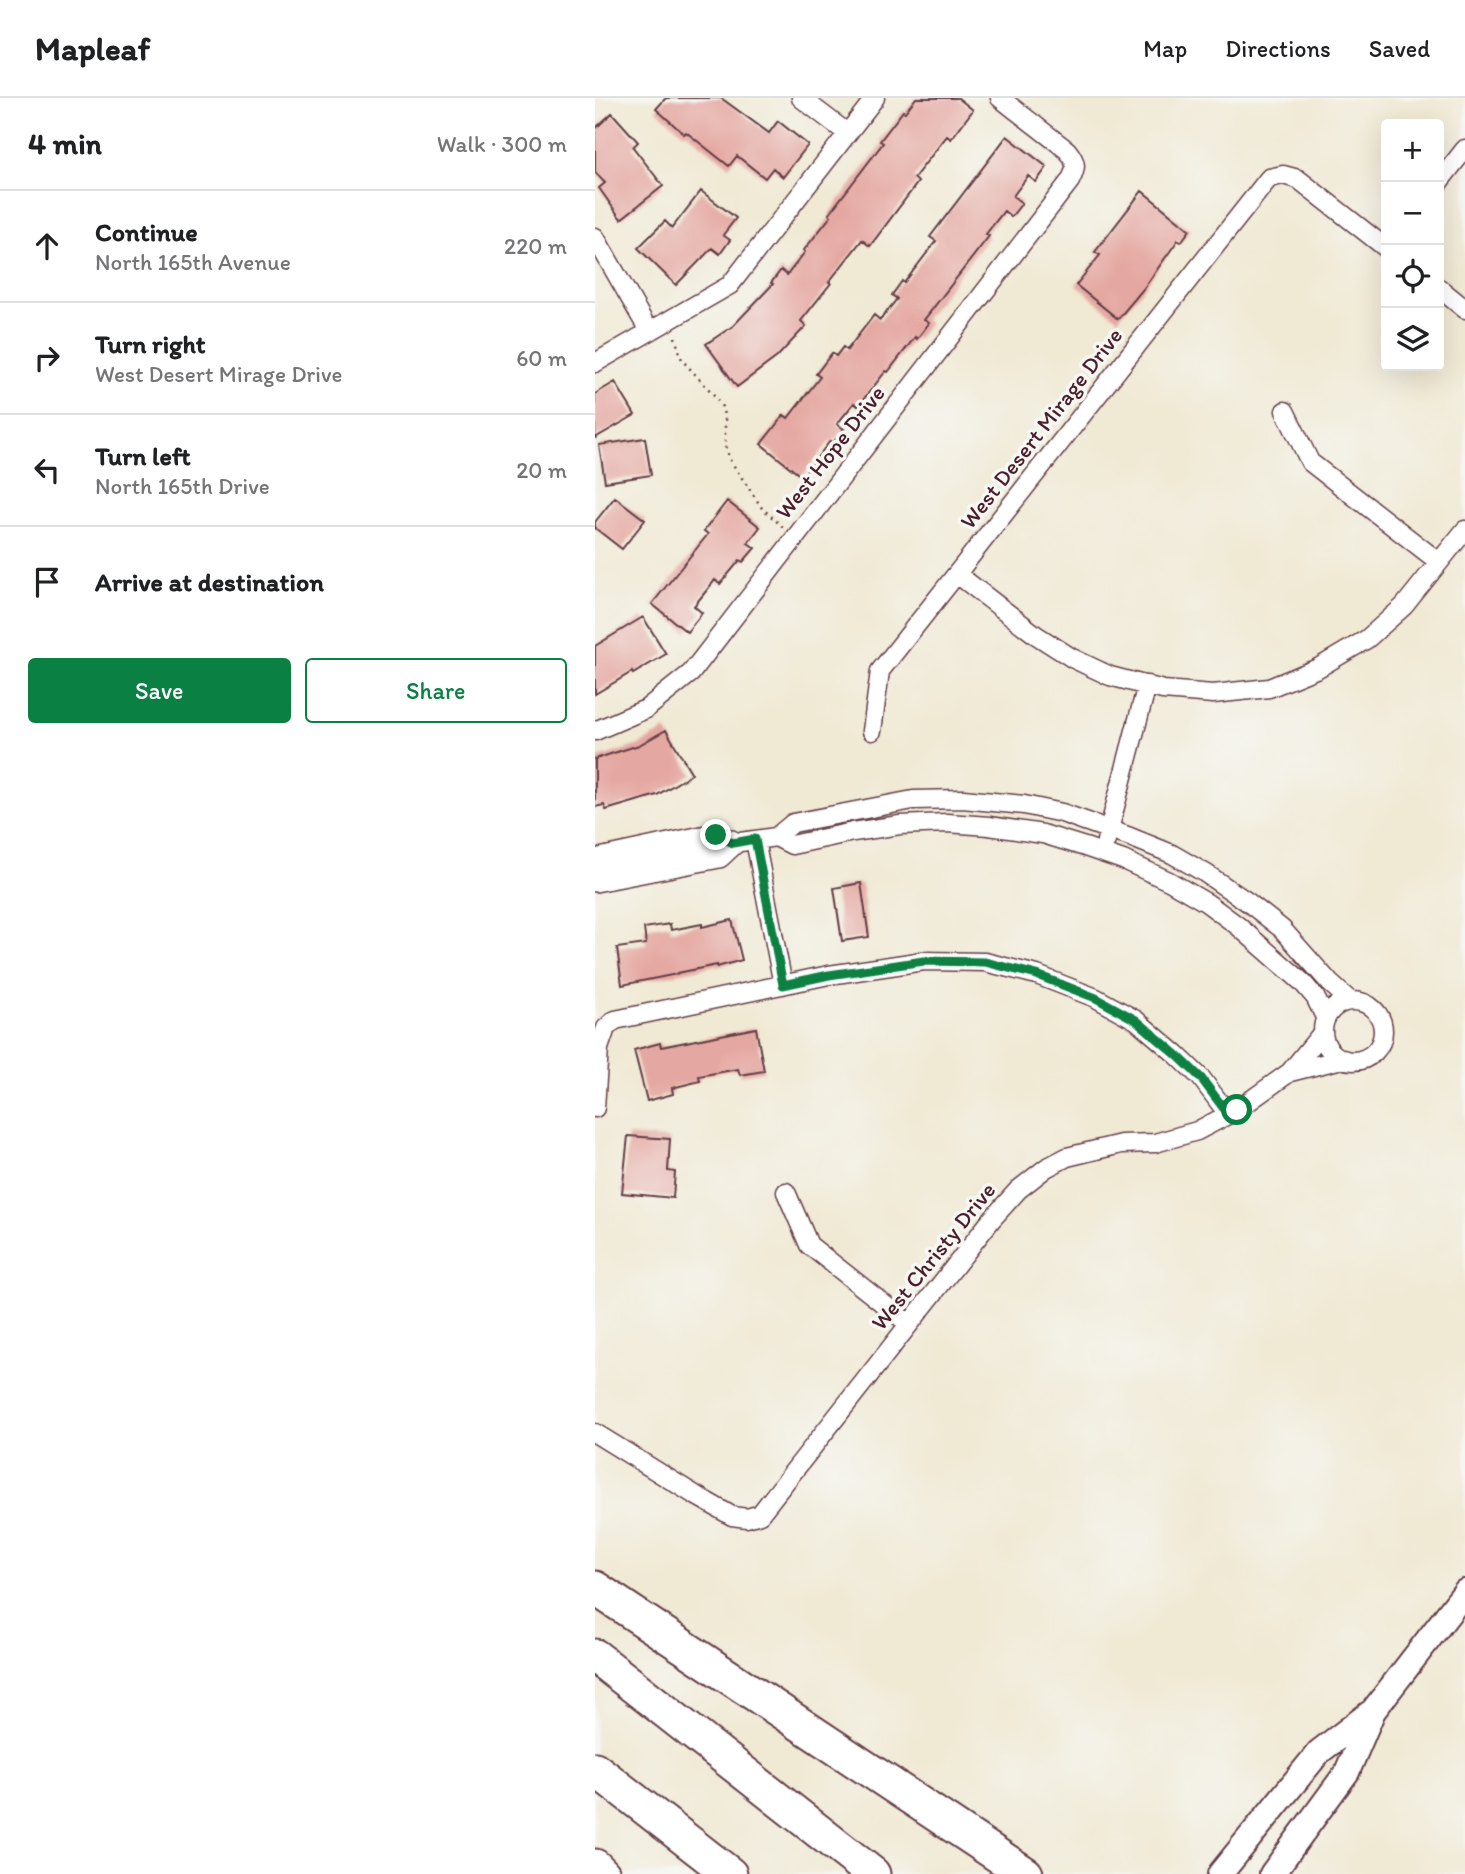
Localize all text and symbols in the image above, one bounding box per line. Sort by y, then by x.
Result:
text: Mapleaf [35,29,150,68]
text: Map [1143,34,1187,63]
text: Directions [1225,34,1331,63]
text: Saved [1369,34,1430,63]
map controls [1381,119,1444,371]
button: + [1381,119,1444,182]
text: 4 min [28,125,102,162]
text: Walk · 300 m [437,130,567,158]
button: − [1381,182,1444,245]
text: Continue [95,216,198,248]
icon: ahead [28,227,66,265]
text: 220 m [504,232,567,260]
button: locate [1381,245,1444,308]
text: North 165th Avenue [95,248,291,276]
button: layers [1381,308,1444,371]
street label: West Desert Mirage Drive [954,322,1128,534]
text: Turn right [95,328,206,360]
icon: right [28,339,66,377]
text: 60 m [516,344,567,372]
text: West Desert Mirage Drive [95,360,343,388]
street label: West Hope Drive [769,380,891,524]
text: Turn left [95,440,191,472]
icon: left [28,451,66,489]
text: 20 m [516,456,567,484]
text: North 165th Drive [95,472,270,500]
icon: arrive [28,563,66,601]
text: Arrive at destination [95,566,324,598]
button: Save [28,658,291,723]
button: Share [305,658,567,723]
route end [700,819,731,850]
route start [1221,1094,1252,1125]
street label: West Christy Drive [865,1176,1001,1336]

